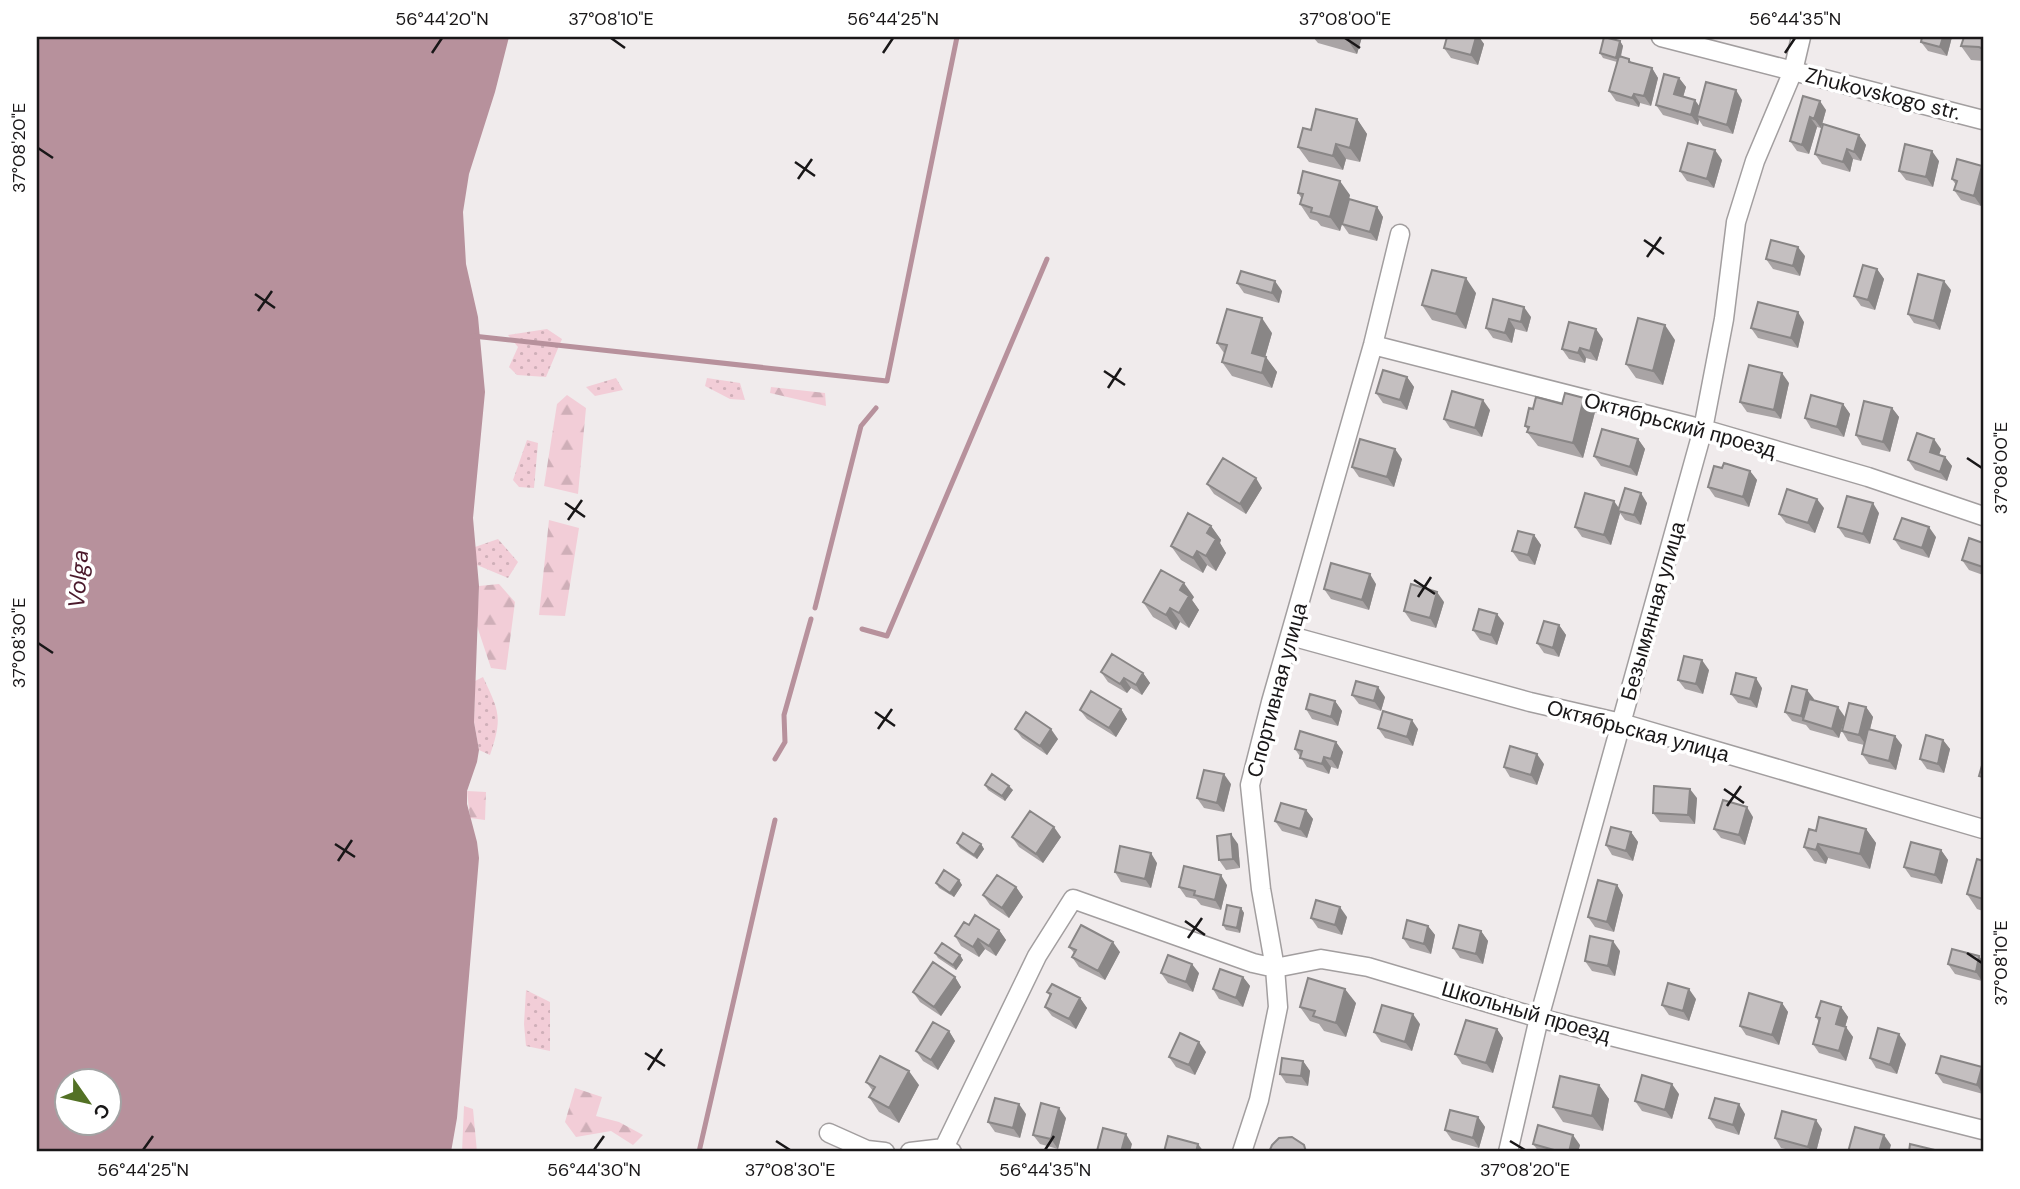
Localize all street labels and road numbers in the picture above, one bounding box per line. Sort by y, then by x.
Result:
street label: Zhukovskogo str. [1803,61,1963,127]
street label: Октябрьский проезд [1581,386,1779,464]
street label: Безымянная улица [1614,518,1692,704]
street label: Спортивная улица [1240,599,1314,781]
street label: Октябрьская улица [1544,693,1733,769]
street label: Школьный проезд [1438,974,1614,1050]

